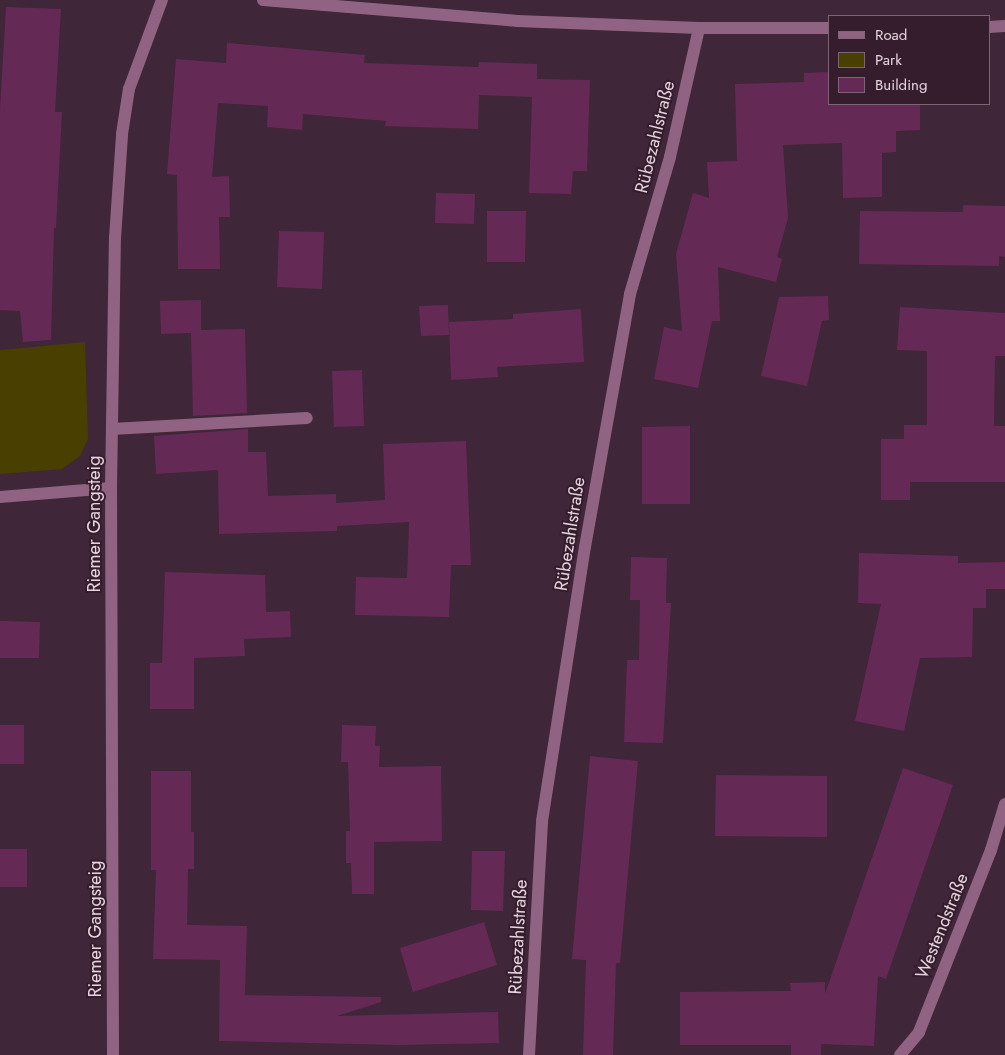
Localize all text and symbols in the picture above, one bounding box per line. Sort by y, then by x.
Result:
legend [828,15,990,105]
text: Road [875,24,907,46]
text: Park [875,49,902,71]
text: Building [875,74,927,96]
street label: Rübezahlstraße [631,79,679,195]
street label: Riemer Gangsteig [83,455,105,593]
street label: Rübezahlstraße [550,475,590,593]
street label: Riemer Gangsteig [84,860,106,998]
street label: Westendstraße [911,870,973,982]
street label: Rübezahlstraße [504,879,532,995]

